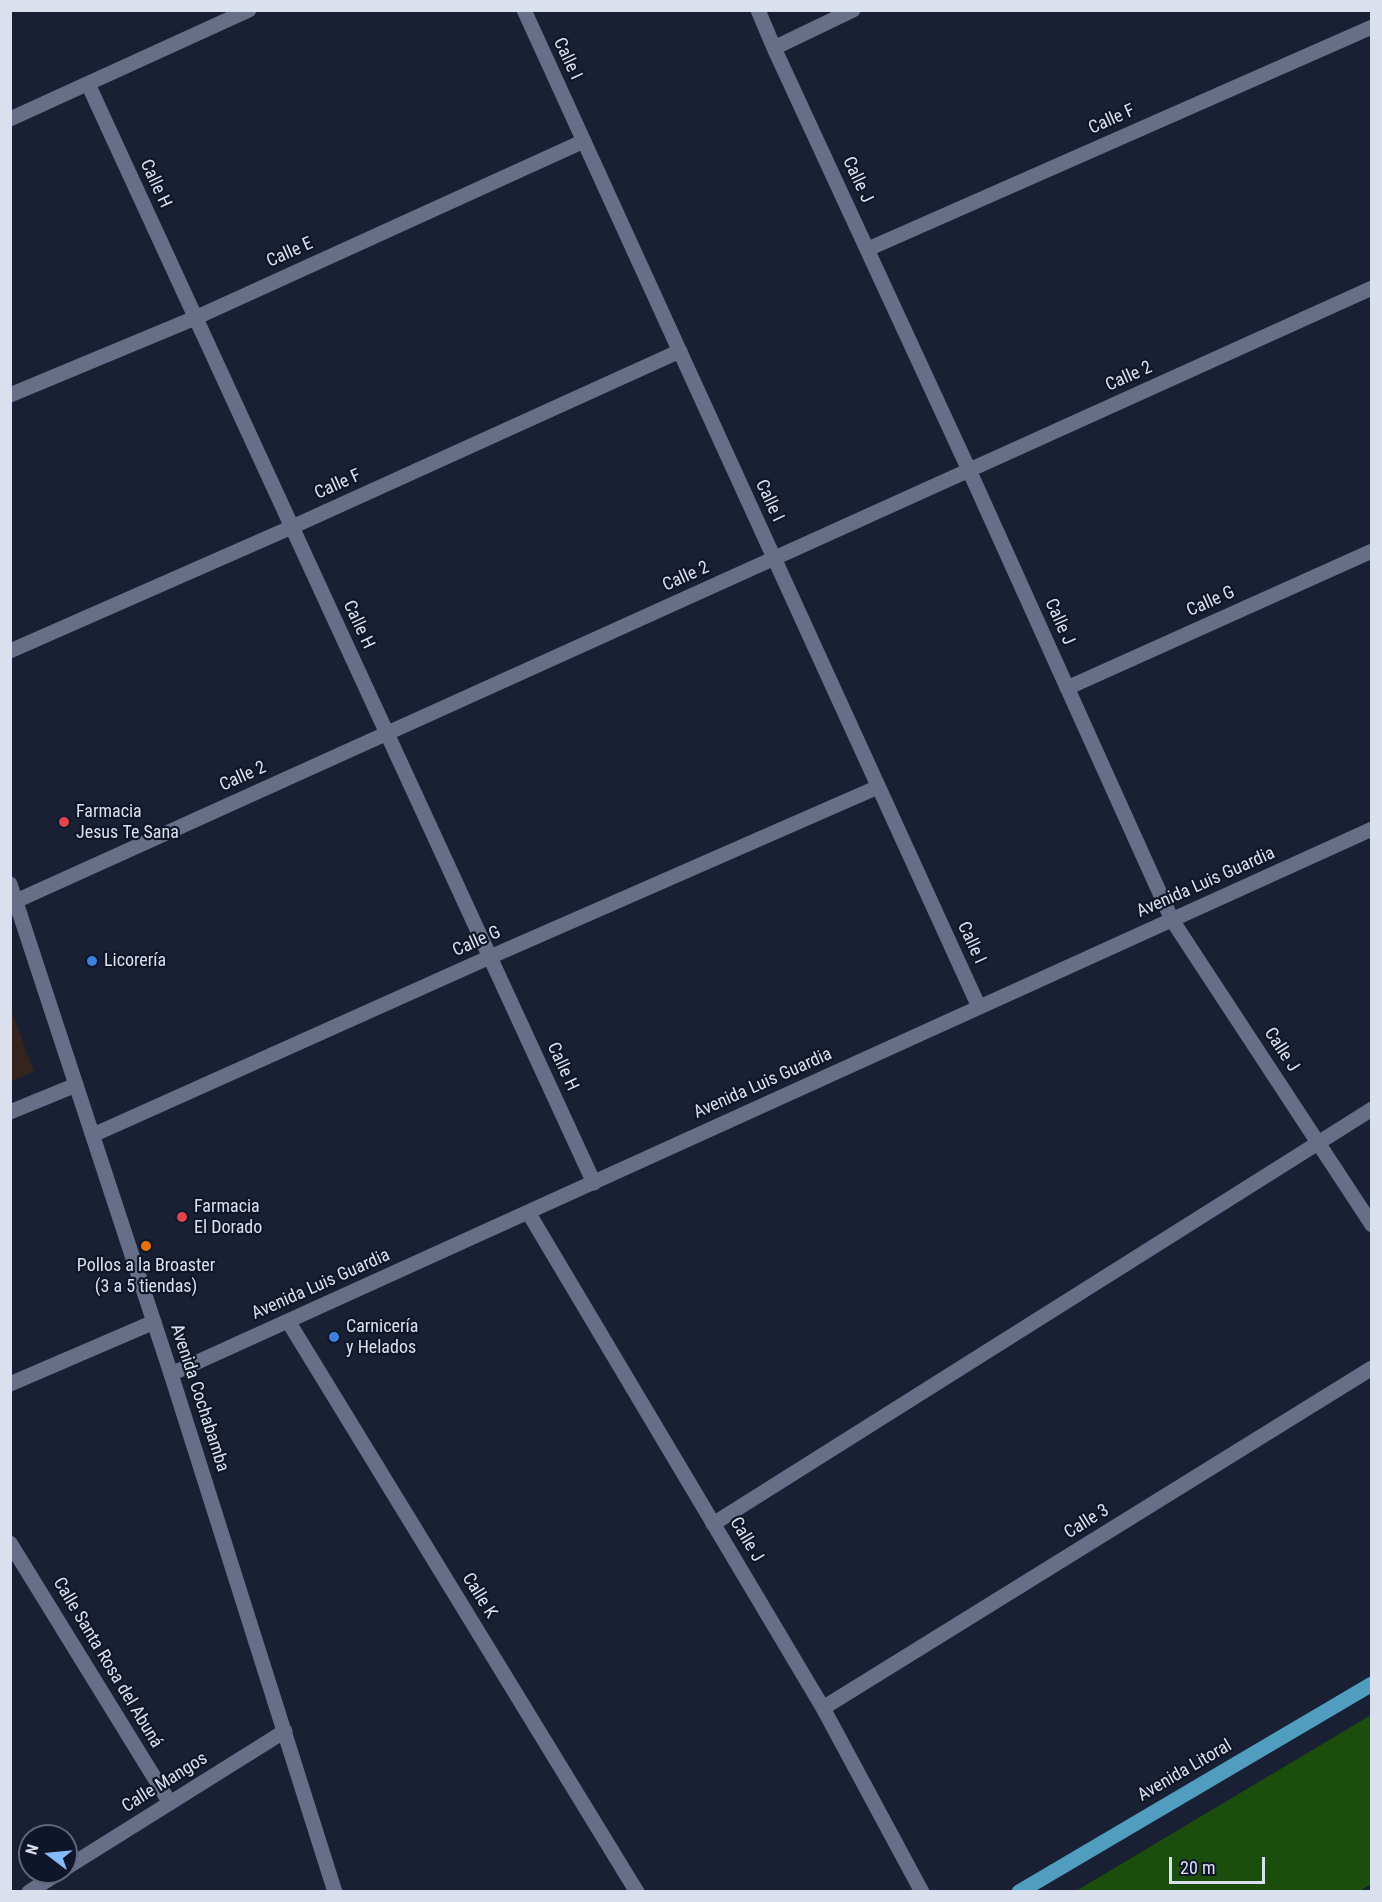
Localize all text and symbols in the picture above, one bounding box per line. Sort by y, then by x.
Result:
street label: Calle I [548,34,586,84]
street label: Calle F [1086,100,1138,140]
street label: Calle J [837,154,877,206]
street label: Calle H [134,156,176,212]
street label: Calle E [263,233,317,273]
street label: Calle 2 [1102,357,1156,397]
street label: Calle F [312,465,364,505]
street label: Calle I [750,476,788,526]
street label: Calle 2 [659,557,713,597]
street label: Calle G [1184,582,1238,622]
street label: Calle J [1039,596,1079,648]
street label: Calle H [337,597,379,653]
street label: Calle 2 [216,757,270,797]
place label: Farmacia Jesus Te Sana [76,801,179,844]
marker: Farmacia Jesus Te Sana [57,815,71,829]
street label: Avenida Luis Guardia [1134,843,1278,923]
street label: Calle I [952,918,990,968]
street label: Calle G [450,922,504,962]
place label: Licorería [104,950,166,972]
marker: Licorería [85,954,99,968]
street label: Calle J [1259,1024,1303,1076]
street label: Calle H [541,1039,583,1095]
street label: Avenida Luis Guardia [691,1044,835,1124]
place label: Farmacia El Dorado [194,1196,262,1238]
marker: Farmacia El Dorado [175,1210,189,1224]
marker: Pollos a la Broaster (3 a 5 tiendas) [139,1239,153,1253]
street label: Avenida Luis Guardia [249,1245,393,1325]
place label: Pollos a la Broaster (3 a 5 tiendas) [77,1255,215,1298]
place label: Carnicería y Helados [346,1316,418,1358]
street label: Avenida Cochabamba [165,1321,233,1475]
marker: Carnicería y Helados [327,1330,341,1344]
street label: Calle 3 [1061,1500,1113,1544]
street label: Calle J [724,1514,768,1566]
street label: Calle K [457,1569,501,1623]
street label: Calle Santa Rosa del Abuná [48,1574,166,1752]
street label: Avenida Litoral [1134,1735,1236,1807]
street label: Calle Mangos [118,1748,212,1818]
north arrow [18,1824,78,1884]
text: N [22,1842,43,1857]
scale bar [1172,1845,1268,1883]
text: 20 m [1180,1857,1215,1878]

